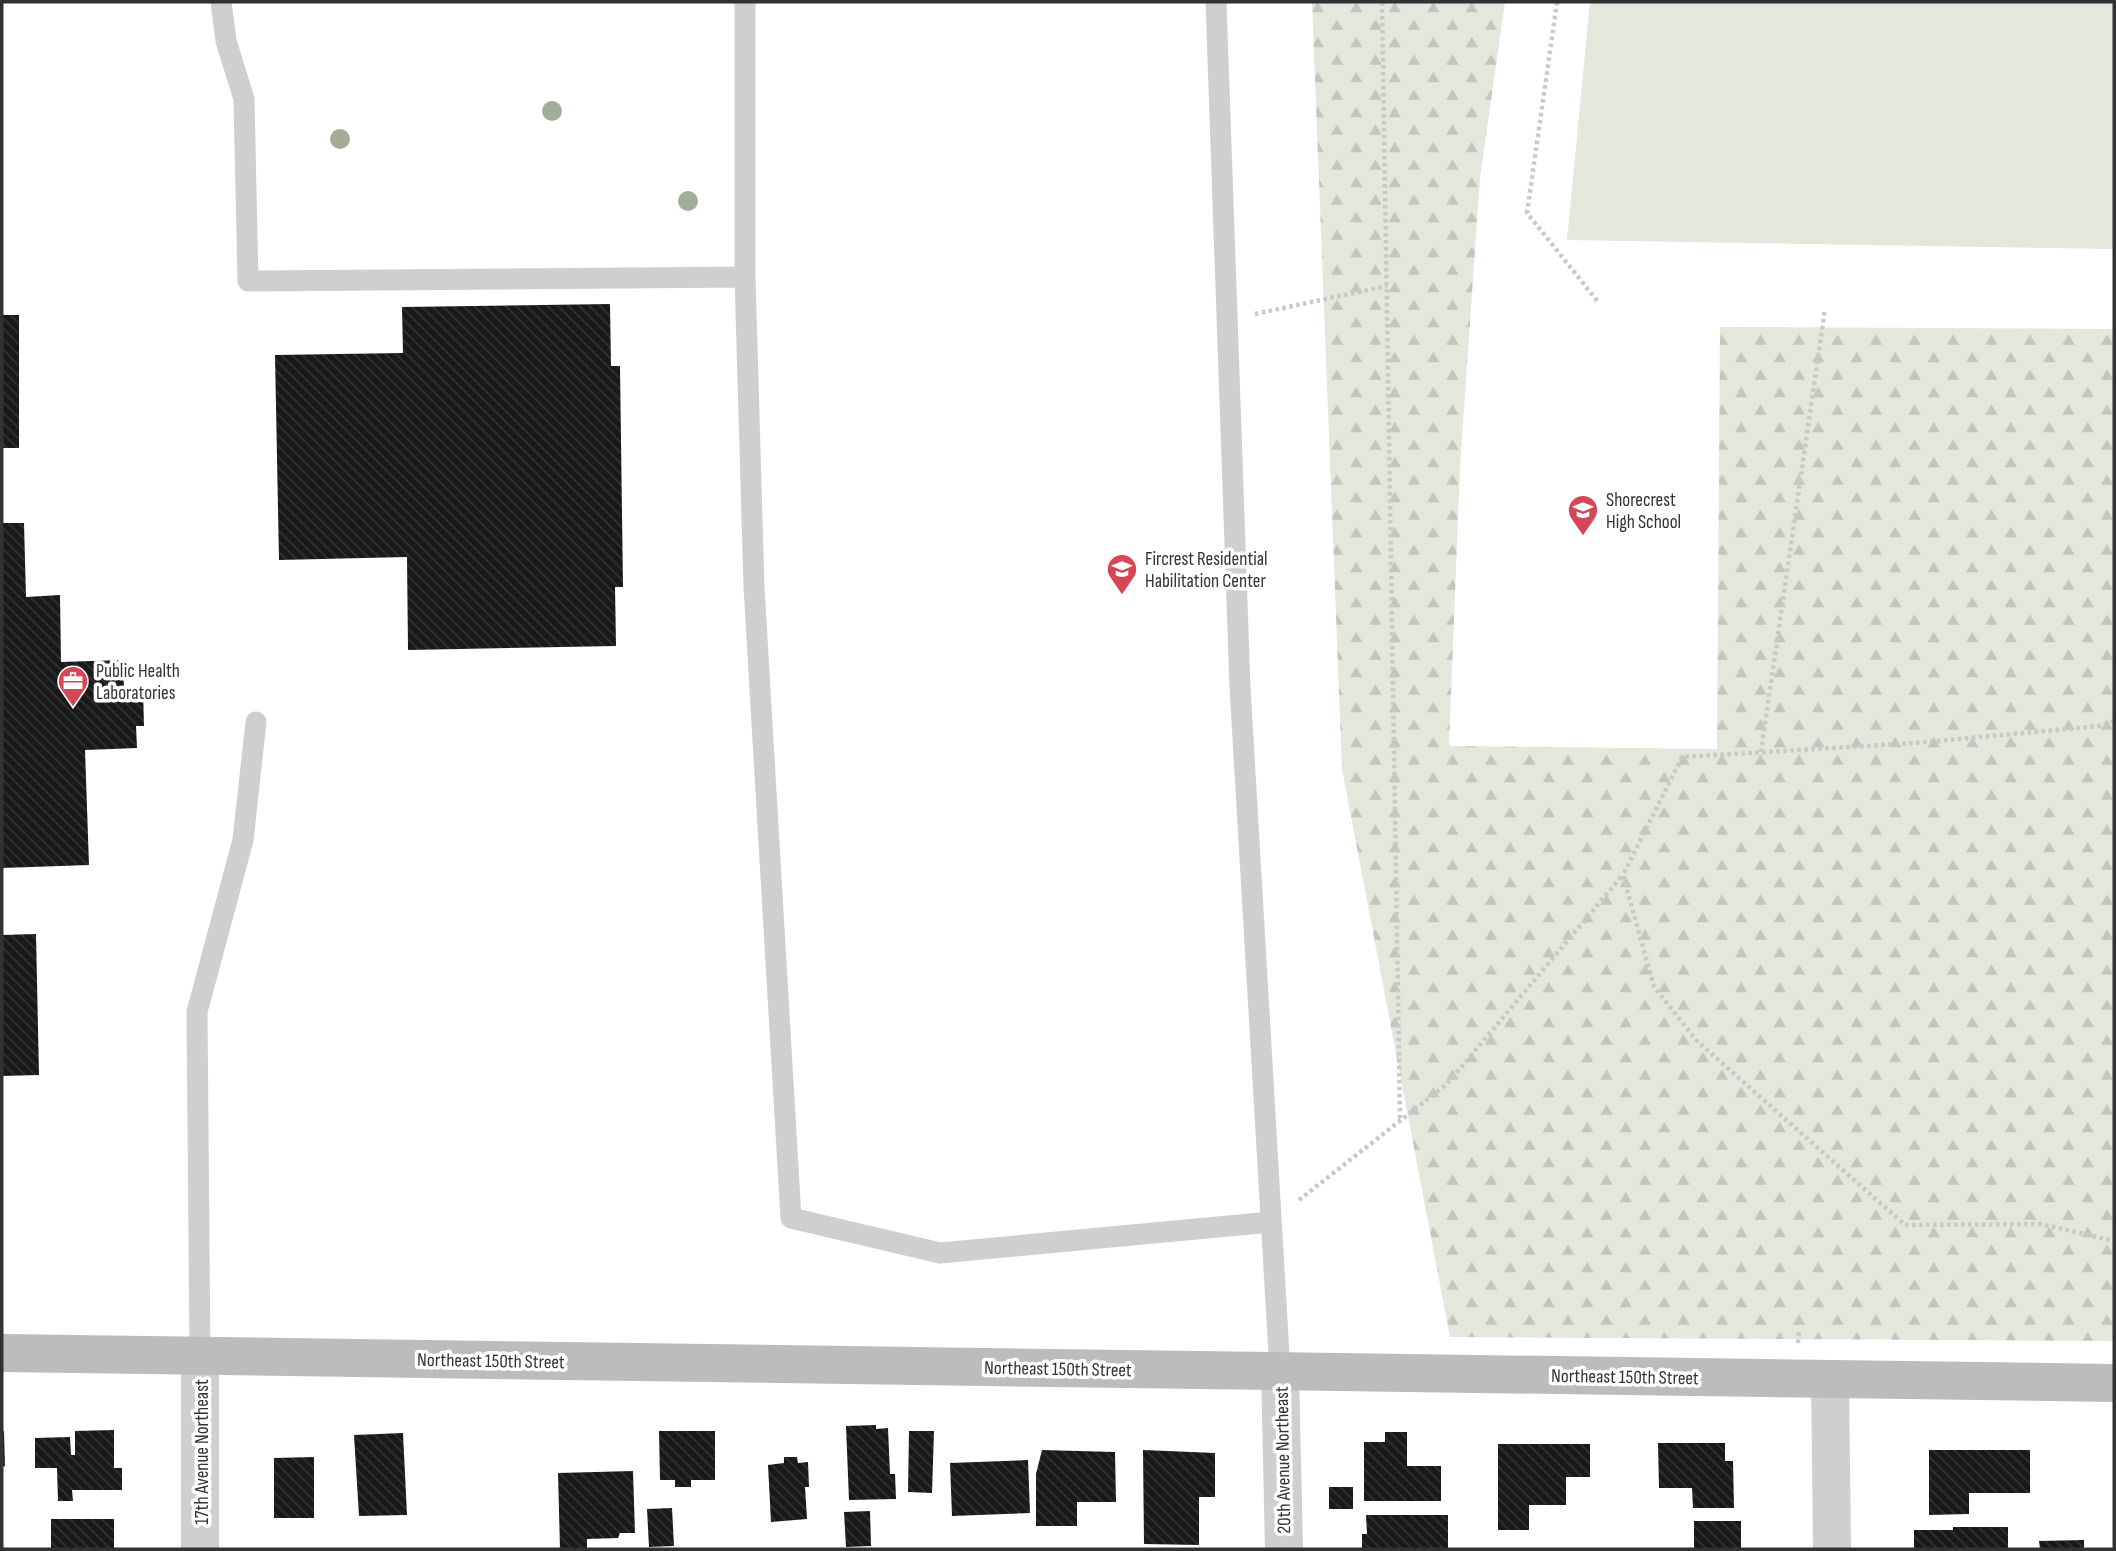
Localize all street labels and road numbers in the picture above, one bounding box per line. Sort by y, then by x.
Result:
street label: Northeast 150th Street [417,1349,565,1374]
street label: Northeast 150th Street [984,1357,1132,1382]
street label: Northeast 150th Street [1551,1365,1699,1390]
street label: 17th Avenue Northeast [191,1379,214,1525]
street label: 20th Avenue Northeast [1271,1386,1296,1534]

